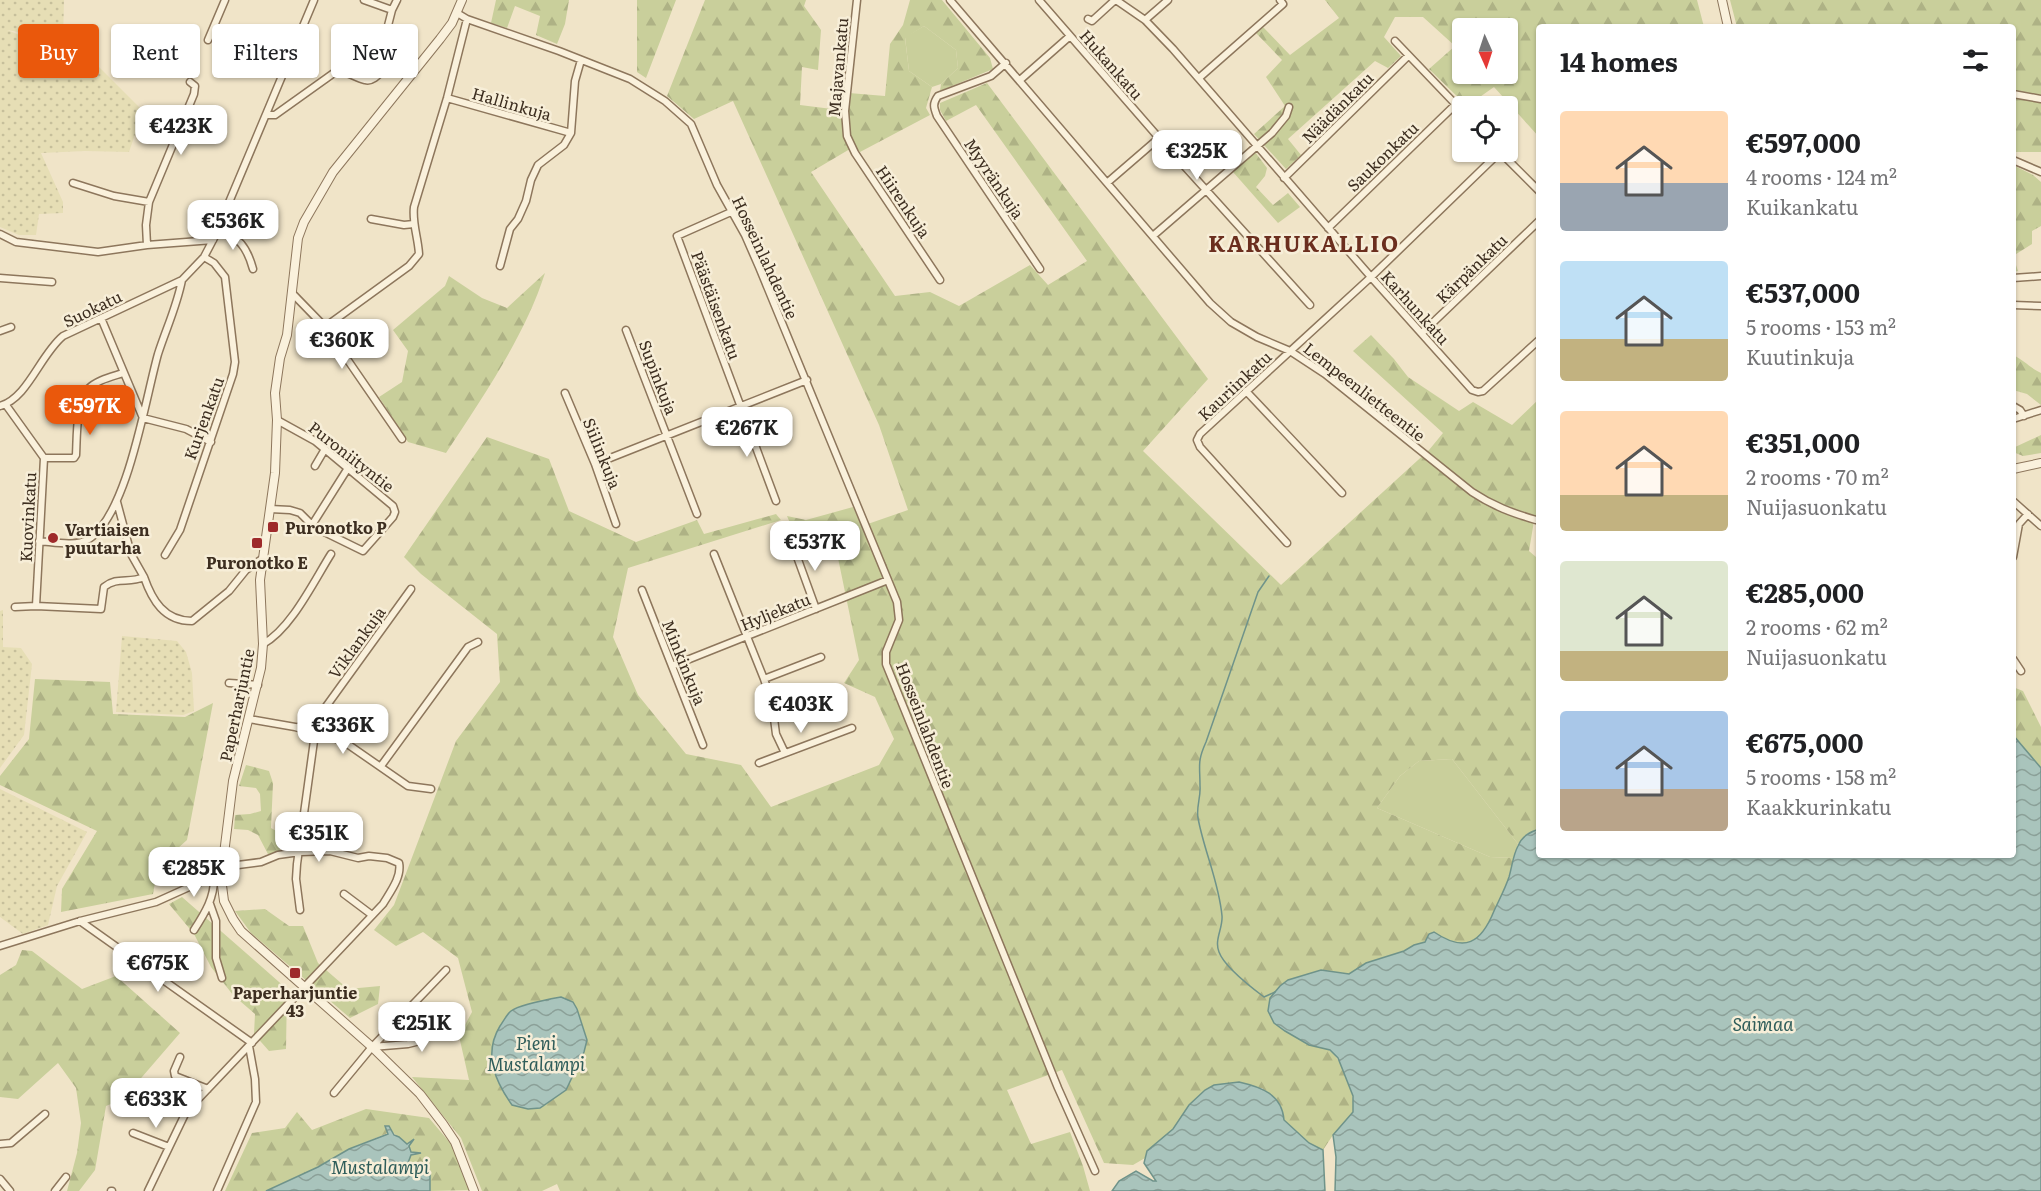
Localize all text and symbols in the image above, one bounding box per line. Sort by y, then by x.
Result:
street label: Majavankatu [821,16,853,118]
north arrow [1452,18,1518,84]
map controls [1452,18,1518,162]
chip: Buy [18,24,99,78]
chip: Rent [111,24,200,78]
chip: Filters [212,24,319,78]
chip: New [331,24,418,78]
street label: Hukankatu [1075,24,1149,104]
text: 14 homes [1560,41,1678,80]
icon: filters [1959,44,1992,77]
street label: Näädänkatu [1296,66,1378,148]
street label: Hallinkuja [469,80,555,126]
button: locate [1452,96,1518,162]
pin: €423K [139,105,223,156]
text: €423K [149,109,213,139]
street label: Saukonkatu [1341,116,1423,196]
text: €597,000 [1746,122,1861,161]
pin: €325K [1155,130,1239,181]
street label: Myyränkuja [959,133,1031,224]
text: €325K [1166,134,1228,164]
icon: home [1608,135,1680,207]
street label: Hiirenkuja [871,160,937,243]
text: 4 rooms · 124 m² [1746,161,1897,191]
street label: Hosseinlahdentie [727,191,805,323]
text: Kuikankatu [1746,191,1858,221]
pin: €536K [191,200,275,251]
text: €536K [201,204,265,234]
district label: KARHUKALLIO [1208,226,1400,259]
street label: Kärpänkatu [1430,228,1512,308]
street label: Päästäisenkatu [686,247,748,363]
street label: Karhunkatu [1376,264,1456,350]
text: €537,000 [1746,272,1860,311]
street label: Suokatu [58,283,126,333]
icon: home [1608,285,1680,357]
text: 5 rooms · 153 m² [1746,311,1896,341]
pin: €360K [300,319,384,370]
text: €360K [310,323,374,353]
street label: Supinkuja [634,336,684,418]
street label: Lempeenlietteentie [1299,336,1431,446]
text: Kuutinkuja [1746,341,1854,371]
street label: Kauriinkatu [1192,344,1276,426]
street label: Kurjenkatu [177,373,229,463]
pin: €597K [48,385,132,436]
text: €597K [59,389,121,419]
pin: €267K [705,407,789,458]
text: €267K [716,411,778,441]
street label: Siilinkuja [578,414,628,492]
street label: Puroniityntie [304,415,400,497]
text: €351,000 [1746,422,1860,461]
icon: home [1608,435,1680,507]
text: 2 rooms · 70 m² [1746,461,1889,491]
street label: Kuovinkatu [13,471,41,563]
text: Nuijasuonkatu [1746,491,1887,521]
place label: Puronotko P [285,515,387,539]
place label: Vartiaisen puutarha [65,517,150,559]
marker: Puronotko P [266,520,280,534]
pin: €537K [773,521,857,572]
text: €537K [784,525,846,555]
marker: Vartiaisen puutarha [46,531,60,545]
marker: Puronotko E [250,536,264,550]
place label: Puronotko E [206,550,308,574]
text: €285,000 [1746,572,1864,611]
icon: home [1608,585,1680,657]
street label: Hyljekatu [736,586,814,636]
street label: Viklankuja [322,601,391,683]
text: 2 rooms · 62 m² [1746,611,1888,641]
street label: Minkinkuja [657,616,713,709]
text: Nuijasuonkatu [1746,641,1887,671]
street label: Paperharjuntie [212,646,260,764]
street label: Hosseinlahdentie [891,658,961,792]
pin: €403K [759,683,843,734]
text: €403K [769,687,833,717]
pin: €336K [301,704,385,755]
text: €336K [311,708,375,738]
text: €675,000 [1746,722,1863,761]
icon: home [1608,735,1680,807]
text: 5 rooms · 158 m² [1746,761,1896,791]
text: Kaakkurinkatu [1746,791,1891,821]
pin: €351K [277,812,361,863]
text: €351K [289,816,349,846]
pin: €285K [152,847,236,898]
text: €285K [163,851,226,881]
pin: €675K [116,942,200,993]
text: €675K [127,946,189,976]
marker: Paperharjuntie 43 [288,966,302,980]
place label: Paperharjuntie 43 [233,980,357,1022]
pin: €251K [380,1002,464,1053]
text: €251K [392,1006,452,1036]
water label: Saimaa [1733,1010,1794,1037]
water label: Pieni Mustalampi [487,1029,586,1077]
pin: €633K [114,1078,198,1129]
text: €633K [124,1082,188,1112]
water label: Mustalampi [331,1153,430,1180]

